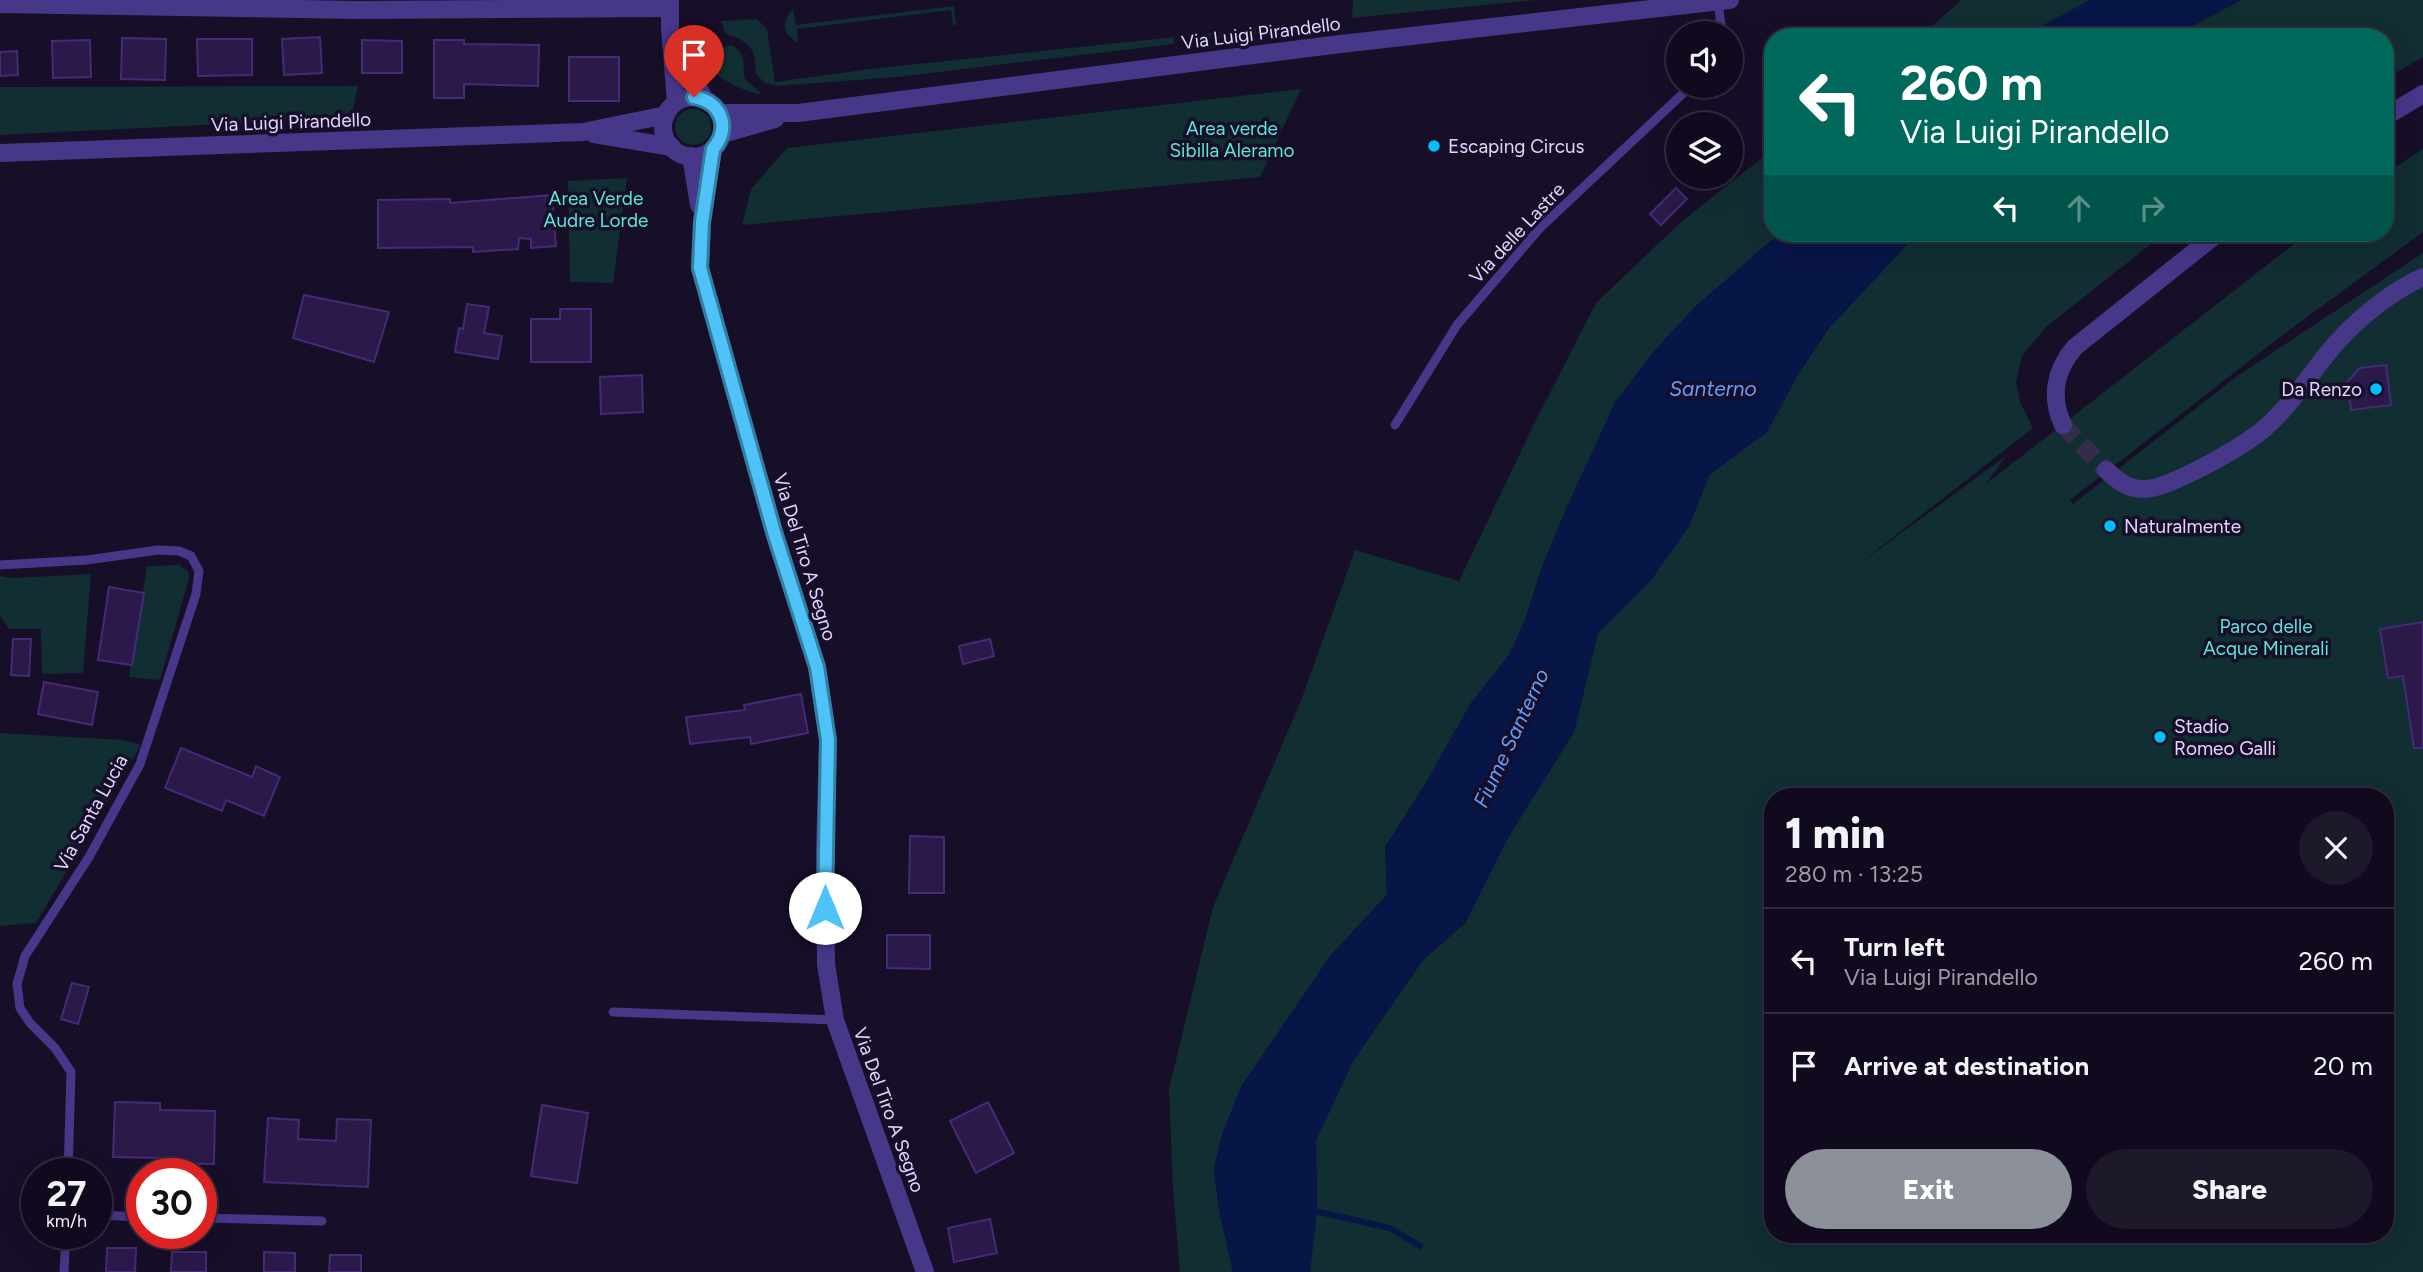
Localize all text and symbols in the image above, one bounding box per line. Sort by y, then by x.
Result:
street label: Via Luigi Pirandello [1180,12,1342,54]
map controls [1666,21,1743,189]
button: sound [1666,21,1743,98]
pin [664,25,724,97]
icon: arrive [675,36,713,74]
text: 260 m [1900,53,2043,112]
icon: left [1785,56,1876,147]
street label: Via Luigi Pirandello [211,108,371,136]
button: layers [1666,112,1743,189]
text: Via Luigi Pirandello [1900,113,2170,151]
park label: Area verde Sibilla Aleramo [1169,117,1295,162]
place label: Escaping Circus [1448,135,1585,158]
marker: Escaping Circus [1426,138,1442,154]
street label: Via delle Lastre [1464,178,1570,288]
park label: Area Verde Audre Lorde [544,187,648,232]
icon: left [1987,189,2025,227]
icon: ahead [2060,189,2098,227]
icon: right [2133,189,2171,227]
water label: Santerno [1669,376,1757,401]
place label: Da Renzo [2281,378,2362,401]
marker: Da Renzo [2368,381,2384,397]
street label: Via Del Tiro A Segno [769,471,841,643]
place label: Naturalmente [2124,515,2241,538]
marker: Naturalmente [2102,518,2118,534]
park label: Parco delle Acque Minerali [2203,615,2329,660]
water label: Fiume Santerno [1468,665,1554,811]
place label: Stadio Romeo Galli [2174,715,2276,760]
marker: Stadio Romeo Galli [2152,729,2168,745]
street label: Via Santa Lucia [49,750,133,876]
text: 1 min [1785,808,1885,859]
button: close [2299,811,2373,885]
text: 280 m · 13:25 [1785,860,1923,888]
position arrow [788,871,862,945]
text: Turn left [1844,931,1945,963]
icon: left [1785,942,1823,980]
text: 260 m [2299,945,2373,977]
text: Via Luigi Pirandello [1844,963,2038,991]
street label: Via Del Tiro A Segno [848,1024,930,1196]
icon: arrive [1785,1047,1823,1085]
text: Arrive at destination [1844,1050,2089,1082]
text: 20 m [2313,1050,2373,1082]
button: Exit [1785,1149,2072,1229]
button: Share [2086,1149,2373,1229]
speed limit sign: 30 [126,1158,217,1249]
text: 27 [47,1173,86,1215]
text: km/h [46,1210,87,1232]

